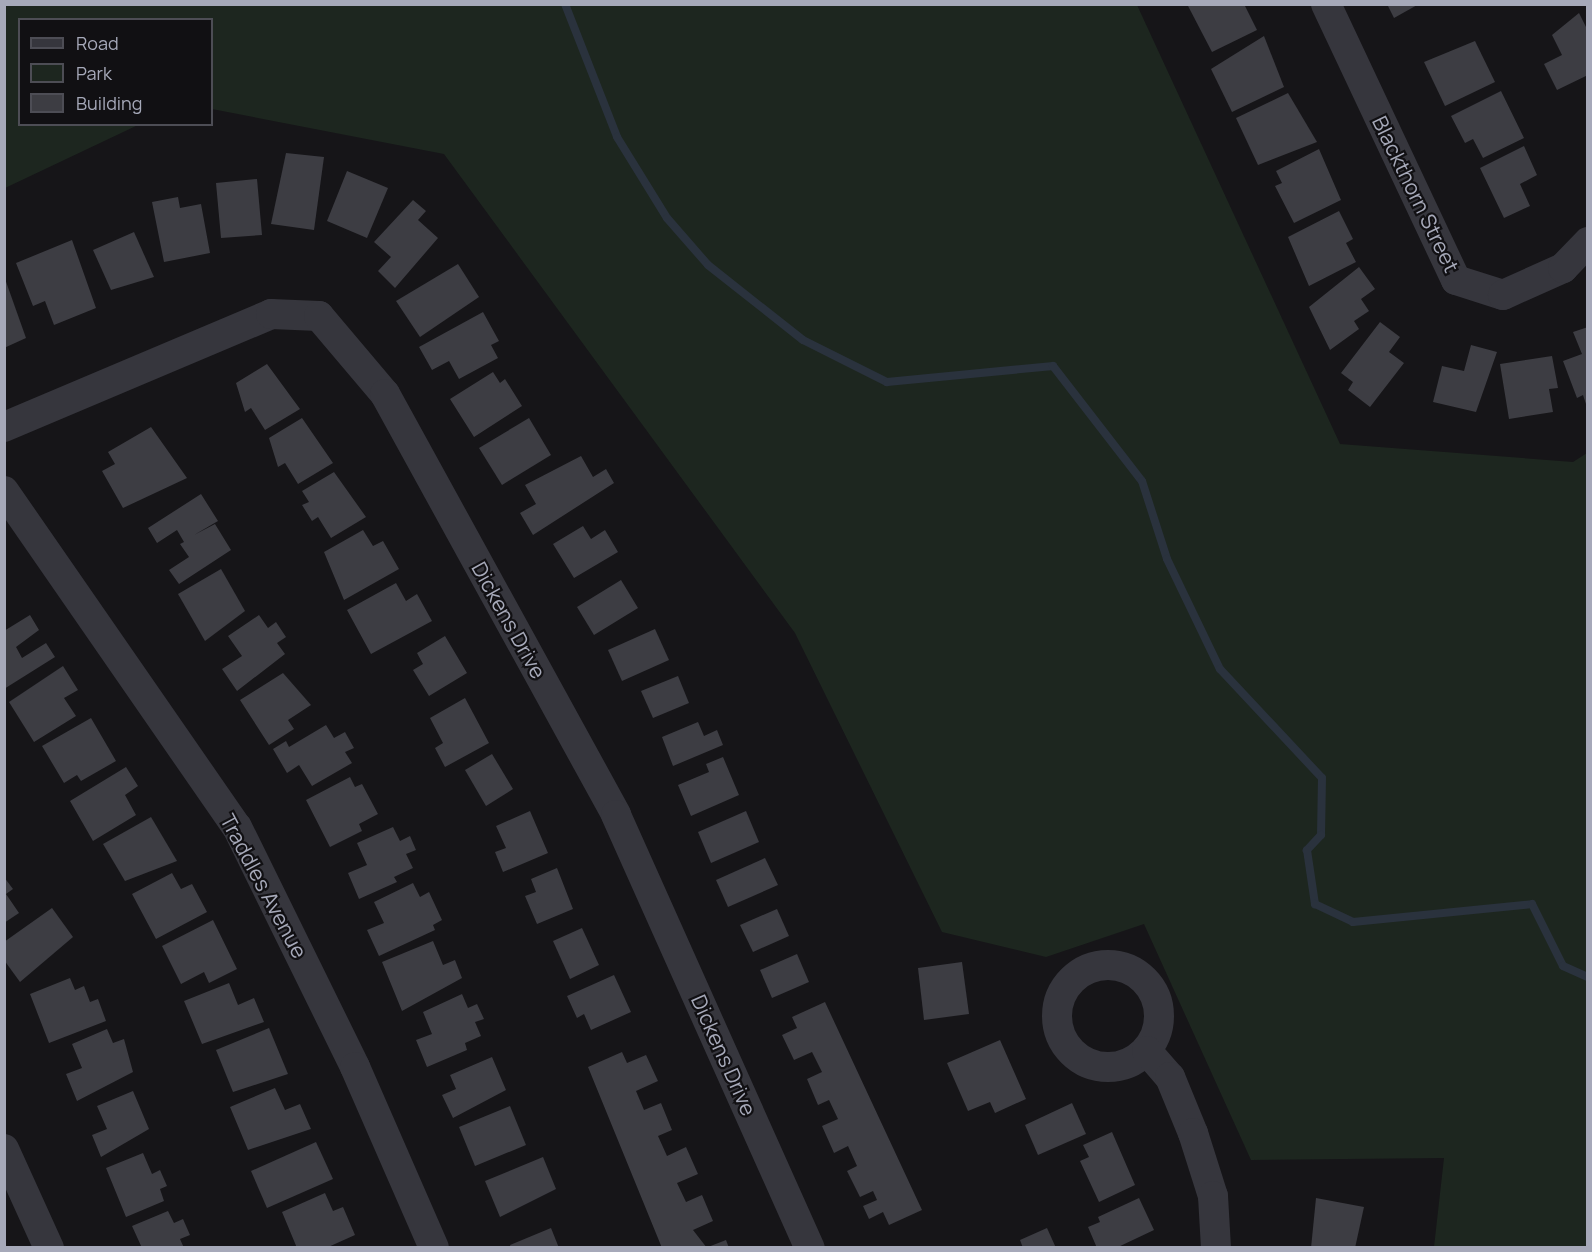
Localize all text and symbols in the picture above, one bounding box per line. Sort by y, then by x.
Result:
legend [18,18,213,126]
text: Road [76,31,119,55]
text: Park [76,61,112,85]
text: Building [76,91,142,115]
street label: Blackthorn Street [1367,112,1465,276]
street label: Dickens Drive [467,557,551,683]
street label: Traddles Avenue [215,810,313,962]
street label: Dickens Drive [686,991,762,1119]

